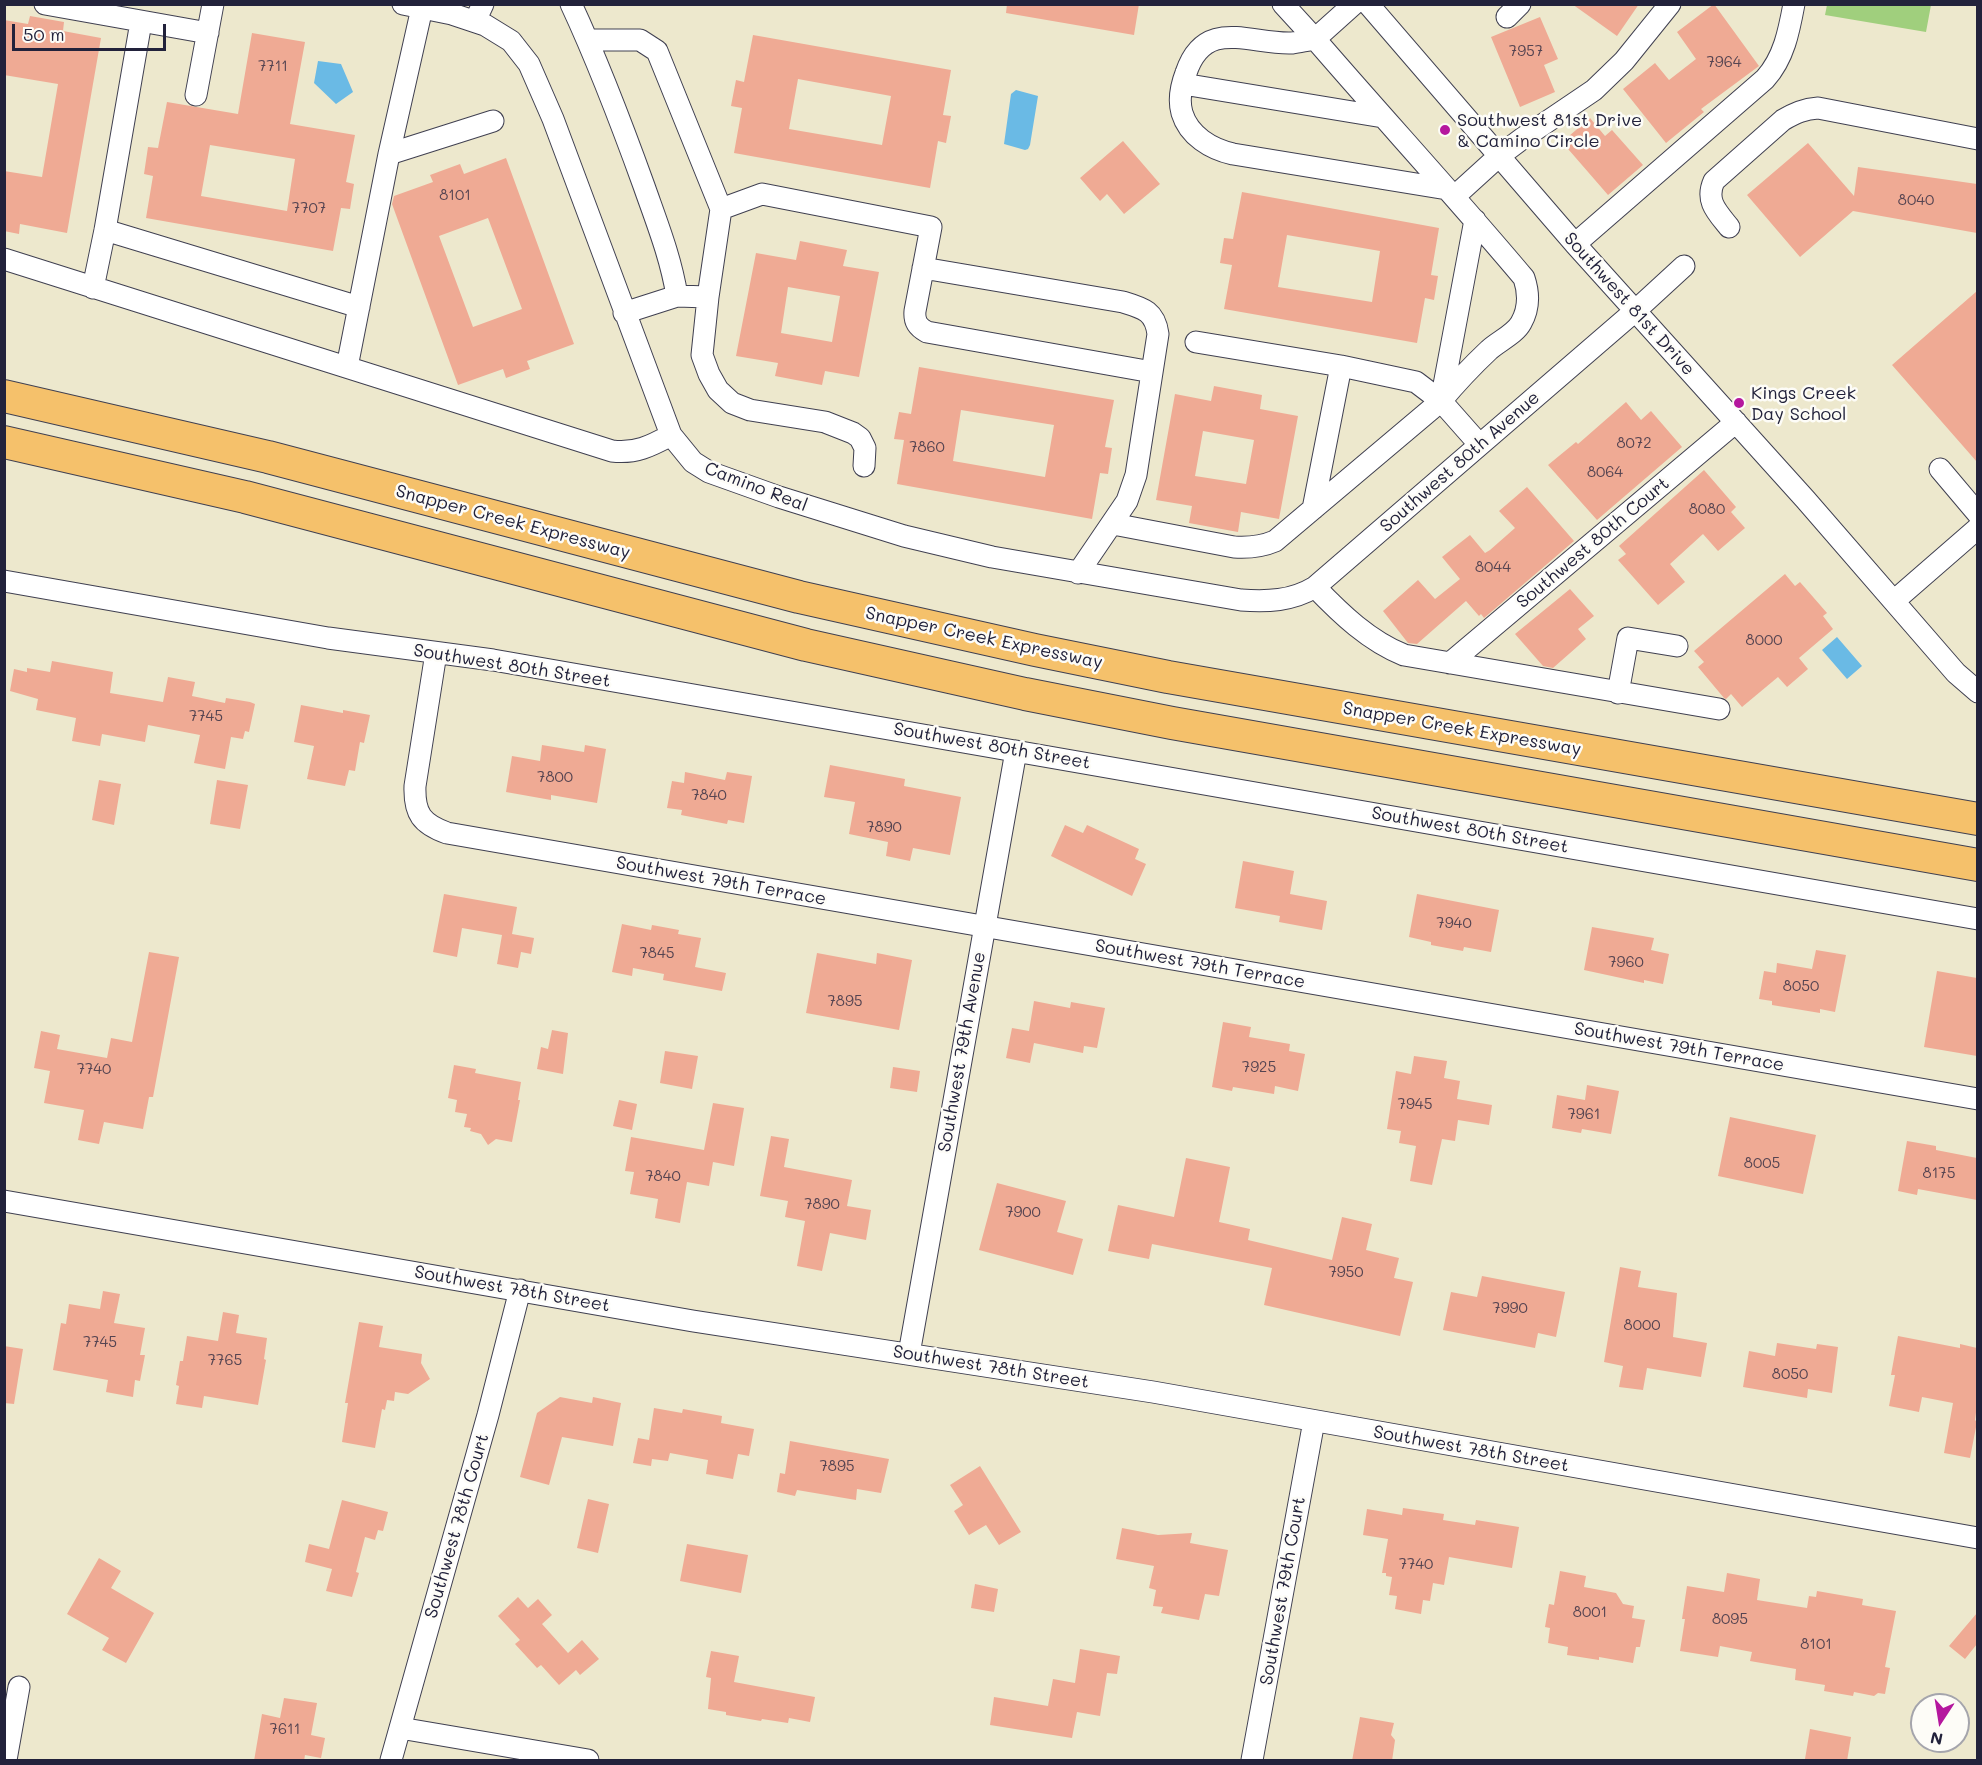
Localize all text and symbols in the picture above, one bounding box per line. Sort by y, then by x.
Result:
scale bar [15,12,170,50]
text: 50 m [23,22,65,46]
house number: 7957 [1509,42,1543,60]
house number: 7964 [1706,53,1742,71]
house number: 7711 [258,57,288,75]
place label: Southwest 81st Drive & Camino Circle [1457,109,1642,152]
marker: Southwest 81st Drive & Camino Circle [1438,123,1452,137]
house number: 8101 [439,186,471,204]
house number: 8040 [1898,191,1934,209]
house number: 7707 [292,199,326,217]
street label: Southwest 81st Drive [1559,228,1699,380]
place label: Kings Creek Day School [1751,382,1856,424]
street label: Southwest 80th Avenue [1376,387,1544,537]
marker: Kings Creek Day School [1732,396,1746,410]
house number: 8072 [1616,434,1652,452]
house number: 7860 [909,438,945,456]
street label: Camino Real [701,457,811,517]
house number: 8064 [1587,463,1623,481]
street label: Southwest 80th Court [1512,473,1674,613]
street label: Snapper Creek Expressway [393,480,633,564]
house number: 8080 [1689,500,1725,518]
house number: 8044 [1475,558,1511,576]
street label: Snapper Creek Expressway [863,602,1105,674]
house number: 8000 [1746,631,1782,649]
street label: Southwest 80th Street [412,640,612,692]
street label: Snapper Creek Expressway [1341,697,1583,761]
house number: 7745 [189,707,223,725]
street label: Southwest 80th Street [892,718,1092,774]
house number: 7800 [537,768,573,786]
house number: 7840 [691,786,727,804]
street label: Southwest 80th Street [1370,802,1570,858]
house number: 7890 [866,818,902,836]
street label: Southwest 79th Terrace [614,852,828,910]
house number: 7940 [1436,914,1472,932]
street label: Southwest 79th Terrace [1093,935,1307,993]
house number: 7845 [640,944,674,962]
street label: Southwest 79th Avenue [934,950,990,1154]
house number: 7960 [1608,953,1644,971]
house number: 8050 [1783,977,1819,995]
house number: 7895 [827,992,863,1010]
street label: Southwest 79th Terrace [1572,1018,1786,1076]
house number: 7925 [1242,1058,1276,1076]
house number: 7740 [77,1060,111,1078]
house number: 7945 [1398,1095,1432,1113]
house number: 7961 [1568,1105,1600,1123]
house number: 8005 [1744,1154,1780,1172]
house number: 8175 [1923,1164,1955,1182]
house number: 7840 [645,1167,681,1185]
house number: 7890 [804,1195,840,1213]
house number: 7900 [1005,1203,1041,1221]
street label: Southwest 78th Street [412,1261,612,1317]
house number: 7950 [1328,1263,1364,1281]
house number: 7990 [1492,1299,1528,1317]
house number: 8000 [1624,1316,1660,1334]
house number: 7745 [83,1333,117,1351]
street label: Southwest 78th Street [891,1341,1091,1393]
house number: 7765 [208,1351,242,1369]
house number: 8050 [1772,1365,1808,1383]
street label: Southwest 78th Street [1371,1421,1571,1477]
street label: Southwest 78th Court [420,1431,494,1621]
house number: 7895 [819,1457,855,1475]
street label: Southwest 79th Court [1256,1495,1310,1687]
house number: 7740 [1399,1555,1433,1573]
house number: 8001 [1573,1603,1607,1621]
house number: 8095 [1712,1610,1748,1628]
house number: 8101 [1800,1635,1832,1653]
north arrow [1910,1693,1970,1753]
house number: 7611 [270,1720,300,1738]
text: N [1928,1728,1945,1751]

